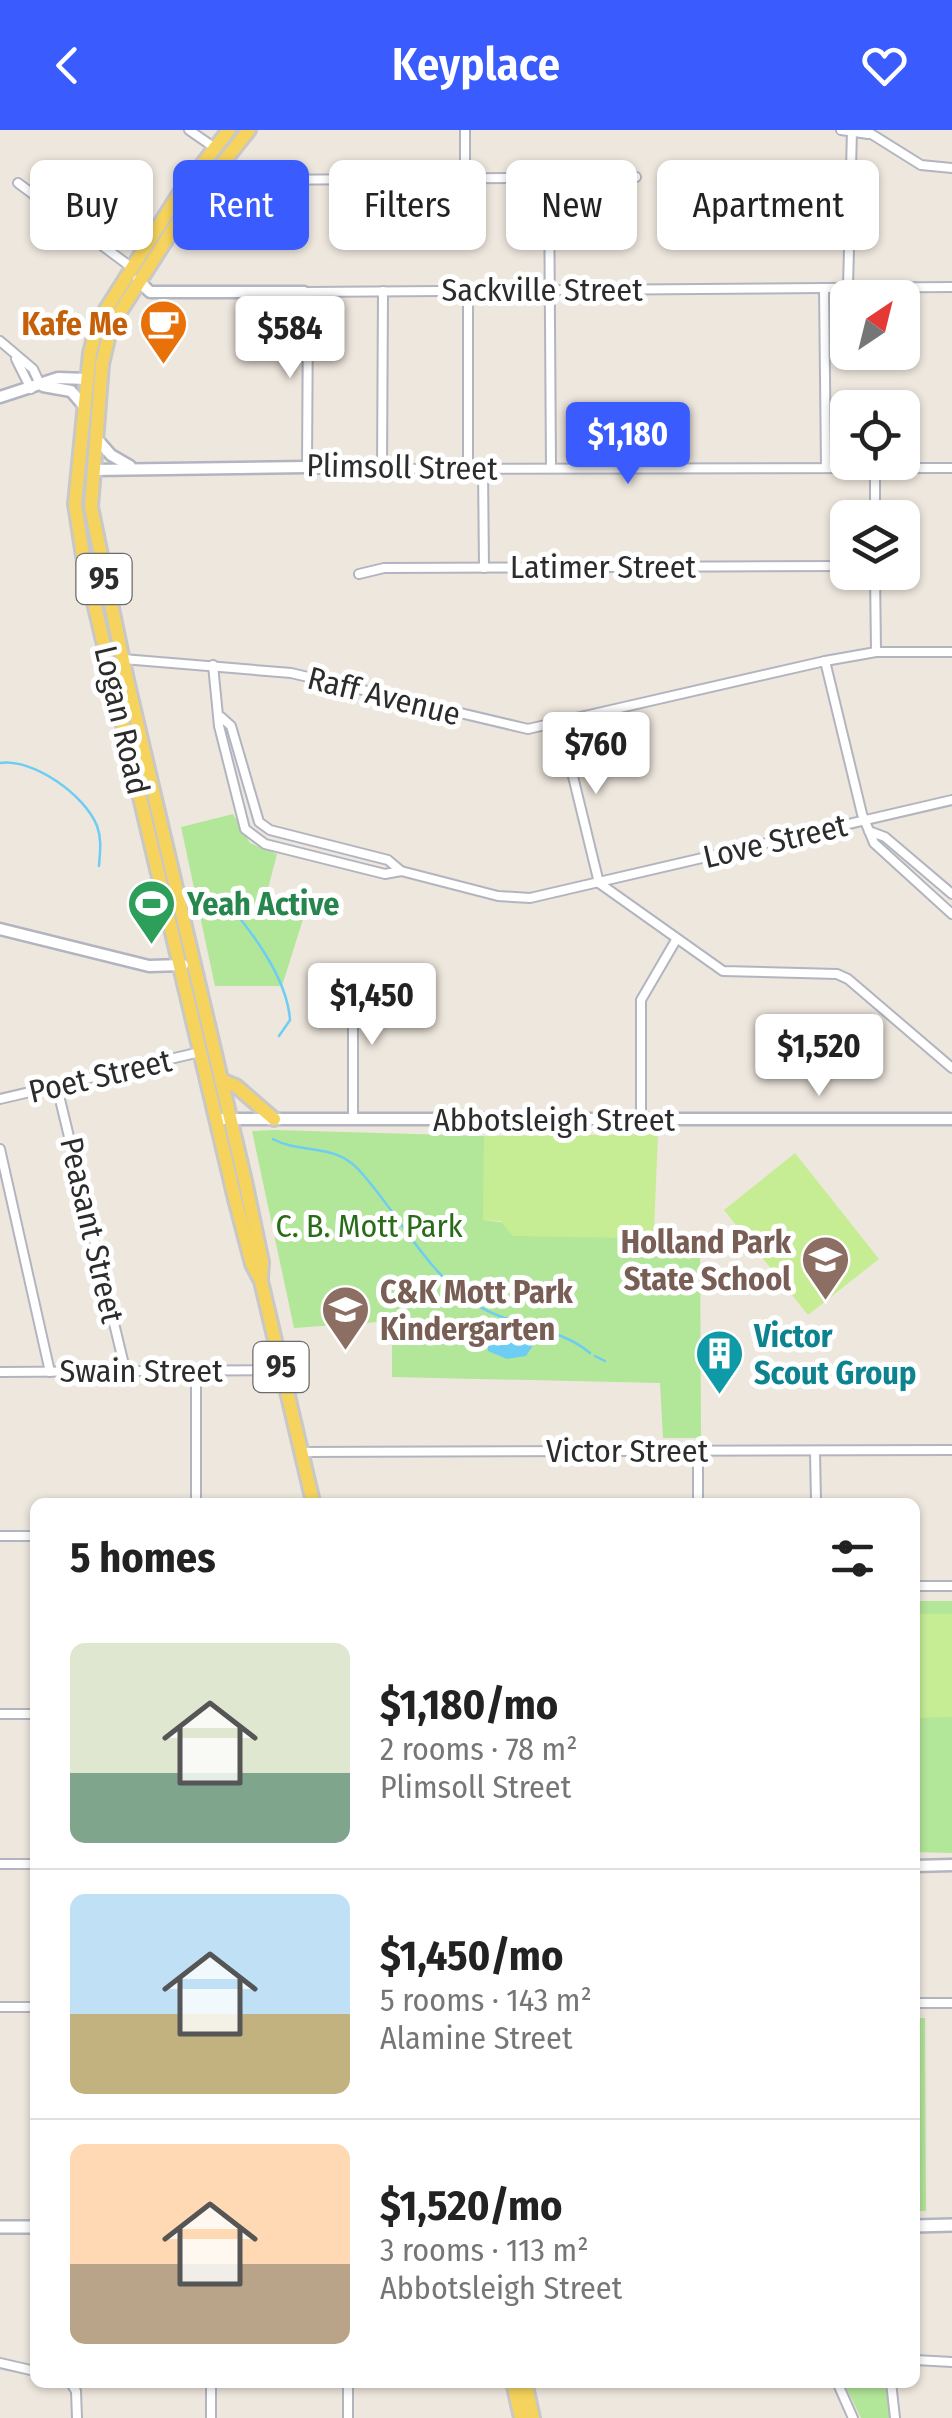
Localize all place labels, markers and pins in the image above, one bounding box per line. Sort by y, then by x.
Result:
pin: $584 [231,296,349,381]
cafe icon: Kafe Me [137,298,189,366]
place label: Kafe Me [21,305,128,343]
pin: $1,180 [547,402,709,487]
pin: $760 [537,712,655,797]
sports icon: Yeah Active [126,878,178,946]
place label: Yeah Active [186,885,339,923]
pin: $1,450 [291,963,453,1048]
pin: $1,520 [738,1014,900,1099]
place label: Holland Park State School [621,1223,792,1298]
school or university icon: Holland Park State School [800,1234,852,1302]
place label: C&K Mott Park Kindergarten [380,1273,574,1348]
school or university icon: C&K Mott Park Kindergarten [319,1284,371,1352]
place label: Victor Scout Group [753,1317,916,1392]
building icon: Victor Scout Group [693,1328,745,1396]

